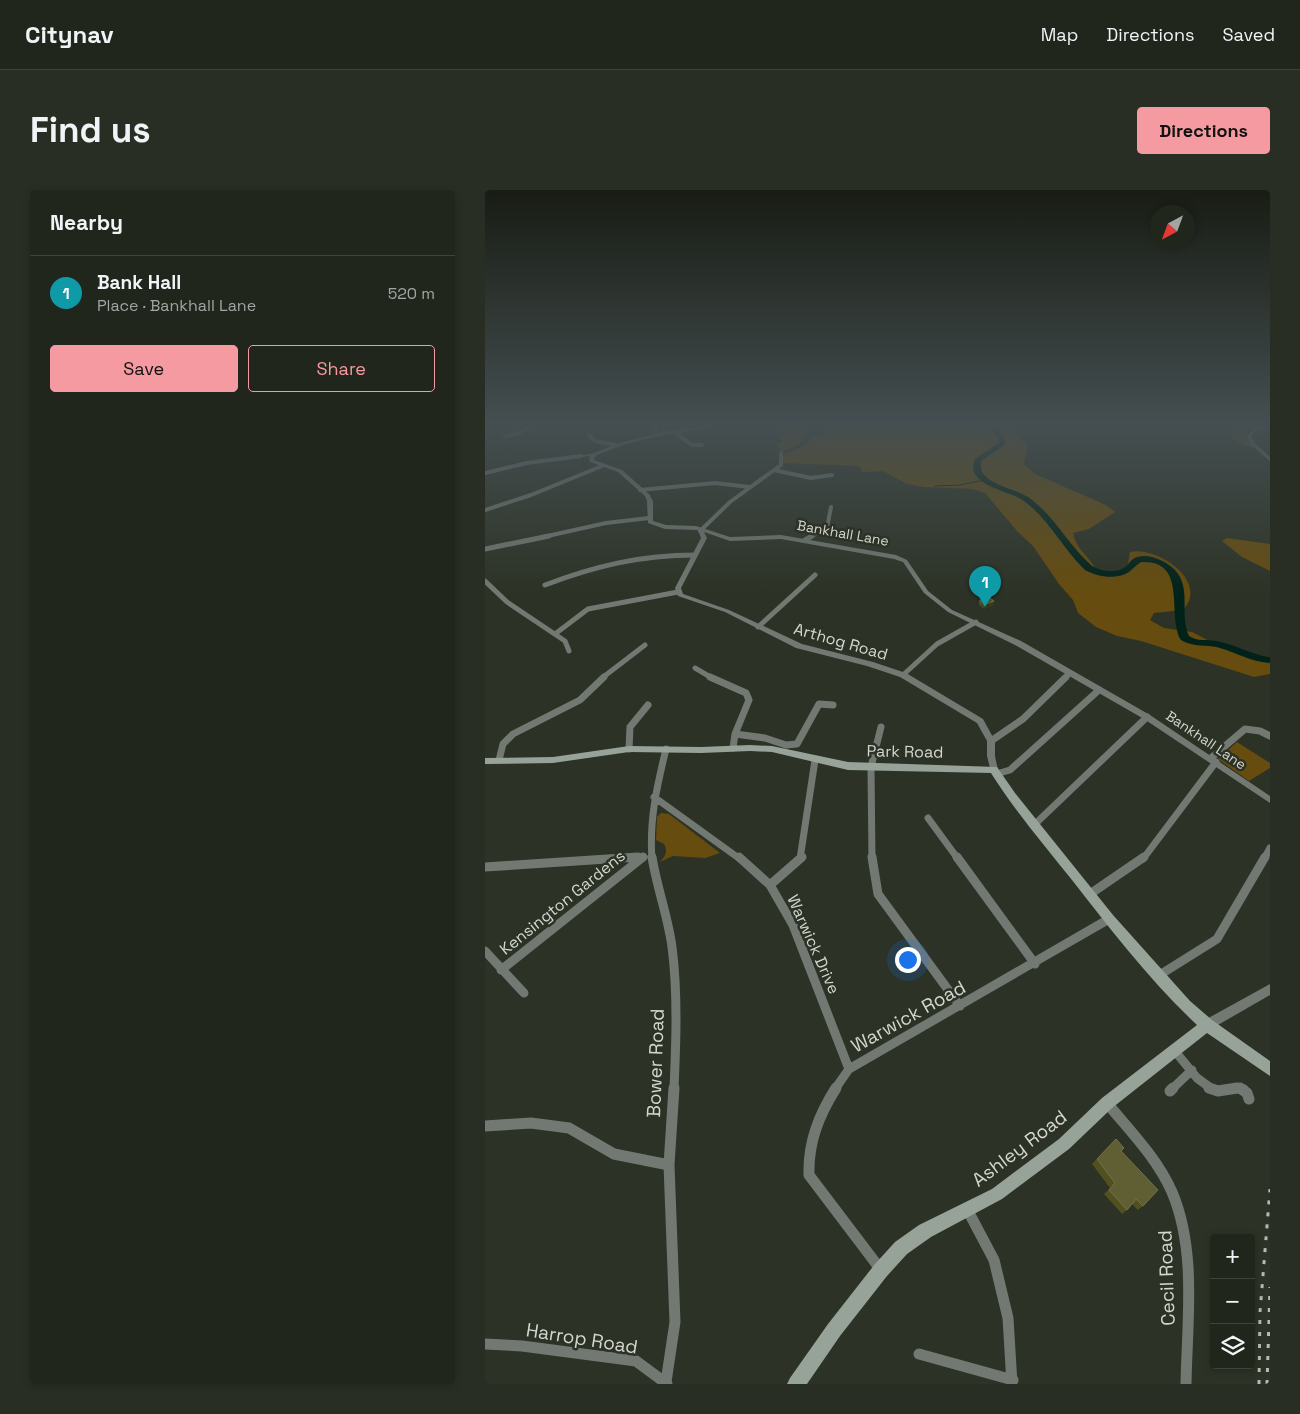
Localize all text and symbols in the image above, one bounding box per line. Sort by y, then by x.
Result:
text: Citynav [25,19,114,50]
text: Map [1041,23,1078,46]
text: Directions [1106,23,1195,46]
text: Saved [1223,23,1275,46]
button: Directions [1137,107,1270,154]
text: Find us [30,108,151,152]
north arrow [1150,205,1195,250]
text: Nearby [50,209,123,236]
text: Bank Hall [97,270,181,295]
text: 1 [62,283,70,304]
text: 520 m [388,283,435,304]
text: Place · Bankhall Lane [97,295,256,316]
button: Save [50,345,238,392]
button: Share [248,345,435,392]
street label: Bankhall Lane [796,516,890,550]
pin: 1 [969,566,1001,607]
street label: Arthog Road [791,618,890,665]
street label: Bankhall Lane [1162,707,1250,773]
street label: Park Road [866,740,944,763]
street label: Kensington Gardens [495,845,629,959]
street label: Warwick Drive [782,891,845,997]
your location [895,947,921,973]
street label: Warwick Road [846,975,970,1058]
street label: Bower Road [641,1008,670,1118]
street label: Ashley Road [967,1105,1072,1192]
street label: Cecil Road [1152,1230,1181,1326]
map controls [1210,1234,1255,1369]
button: + [1210,1234,1255,1279]
button: − [1210,1279,1255,1324]
street label: Harrop Road [524,1317,640,1360]
button: layers [1210,1324,1255,1369]

